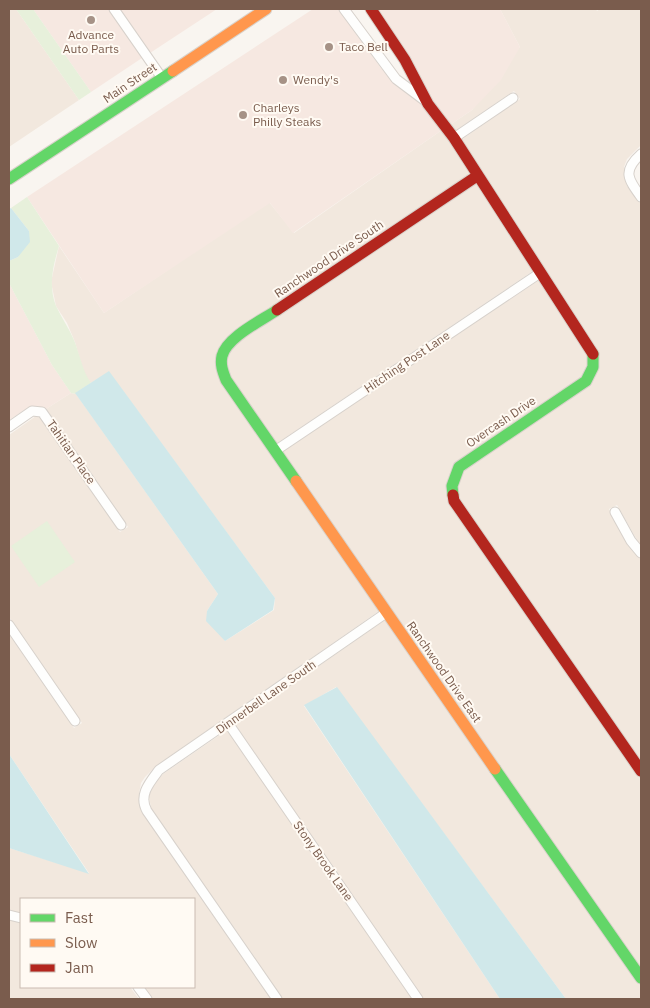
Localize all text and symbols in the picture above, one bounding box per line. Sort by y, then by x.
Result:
marker: Advance Auto Parts [85,14,97,26]
place label: Advance Auto Parts [63,27,119,56]
place label: Taco Bell [339,39,388,54]
marker: Taco Bell [323,41,335,53]
street label: Main Street [100,59,159,106]
place label: Wendy's [293,72,339,87]
marker: Wendy's [277,74,289,86]
place label: Charleys Philly Steaks [253,100,322,129]
marker: Charleys Philly Steaks [237,109,249,121]
street label: Ranchwood Drive South [271,217,386,301]
street label: Hitching Post Lane [361,327,453,396]
street label: Overcash Drive [463,392,539,450]
street label: Tahitian Place [44,417,99,487]
street label: Ranchwood Drive East [404,618,485,725]
street label: Dinnerbell Lane South [213,656,319,737]
street label: Stony Brook Lane [290,818,357,904]
legend [20,898,195,988]
text: Fast [65,908,93,927]
text: Slow [65,933,98,952]
text: Jam [65,958,94,977]

